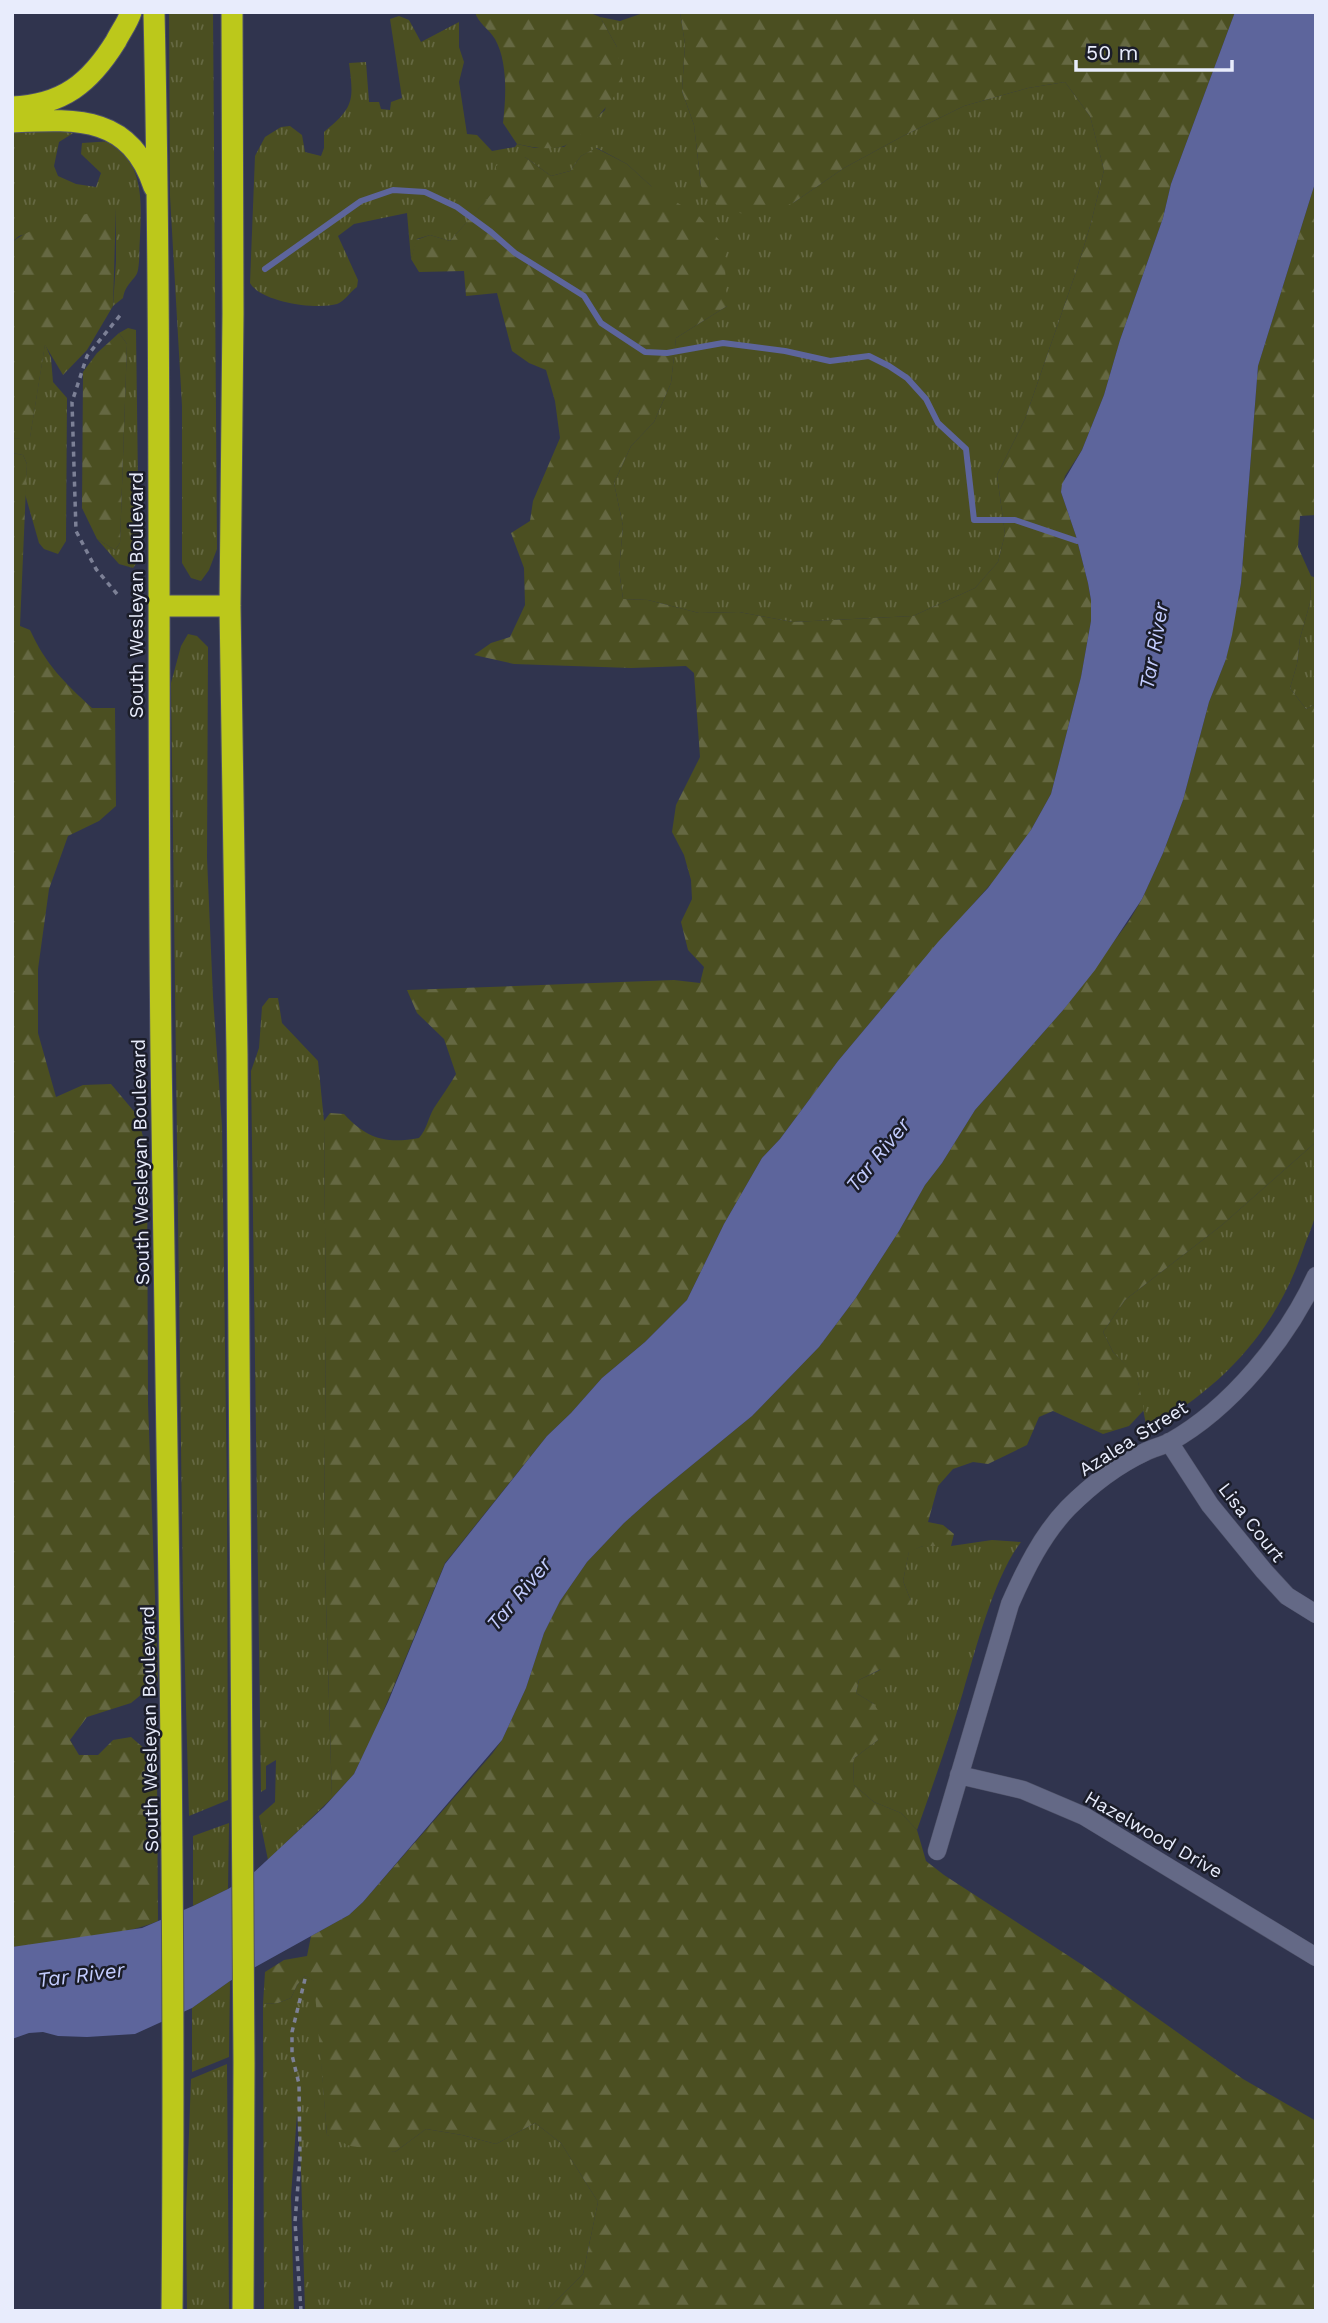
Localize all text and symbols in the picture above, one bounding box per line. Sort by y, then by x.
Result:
scale bar [1076,28,1232,72]
text: 50 m [1086,40,1138,65]
street label: South Wesleyan Boulevard [125,472,148,718]
water label: Tar River [1134,600,1174,691]
street label: South Wesleyan Boulevard [127,1039,154,1285]
water label: Tar River [840,1112,915,1197]
street label: Azalea Street [1074,1396,1192,1481]
street label: Lisa Court [1213,1478,1290,1567]
water label: Tar River [481,1551,557,1635]
street label: South Wesleyan Boulevard [136,1606,163,1852]
street label: Hazelwood Drive [1081,1786,1227,1883]
water label: Tar River [36,1957,127,1992]

